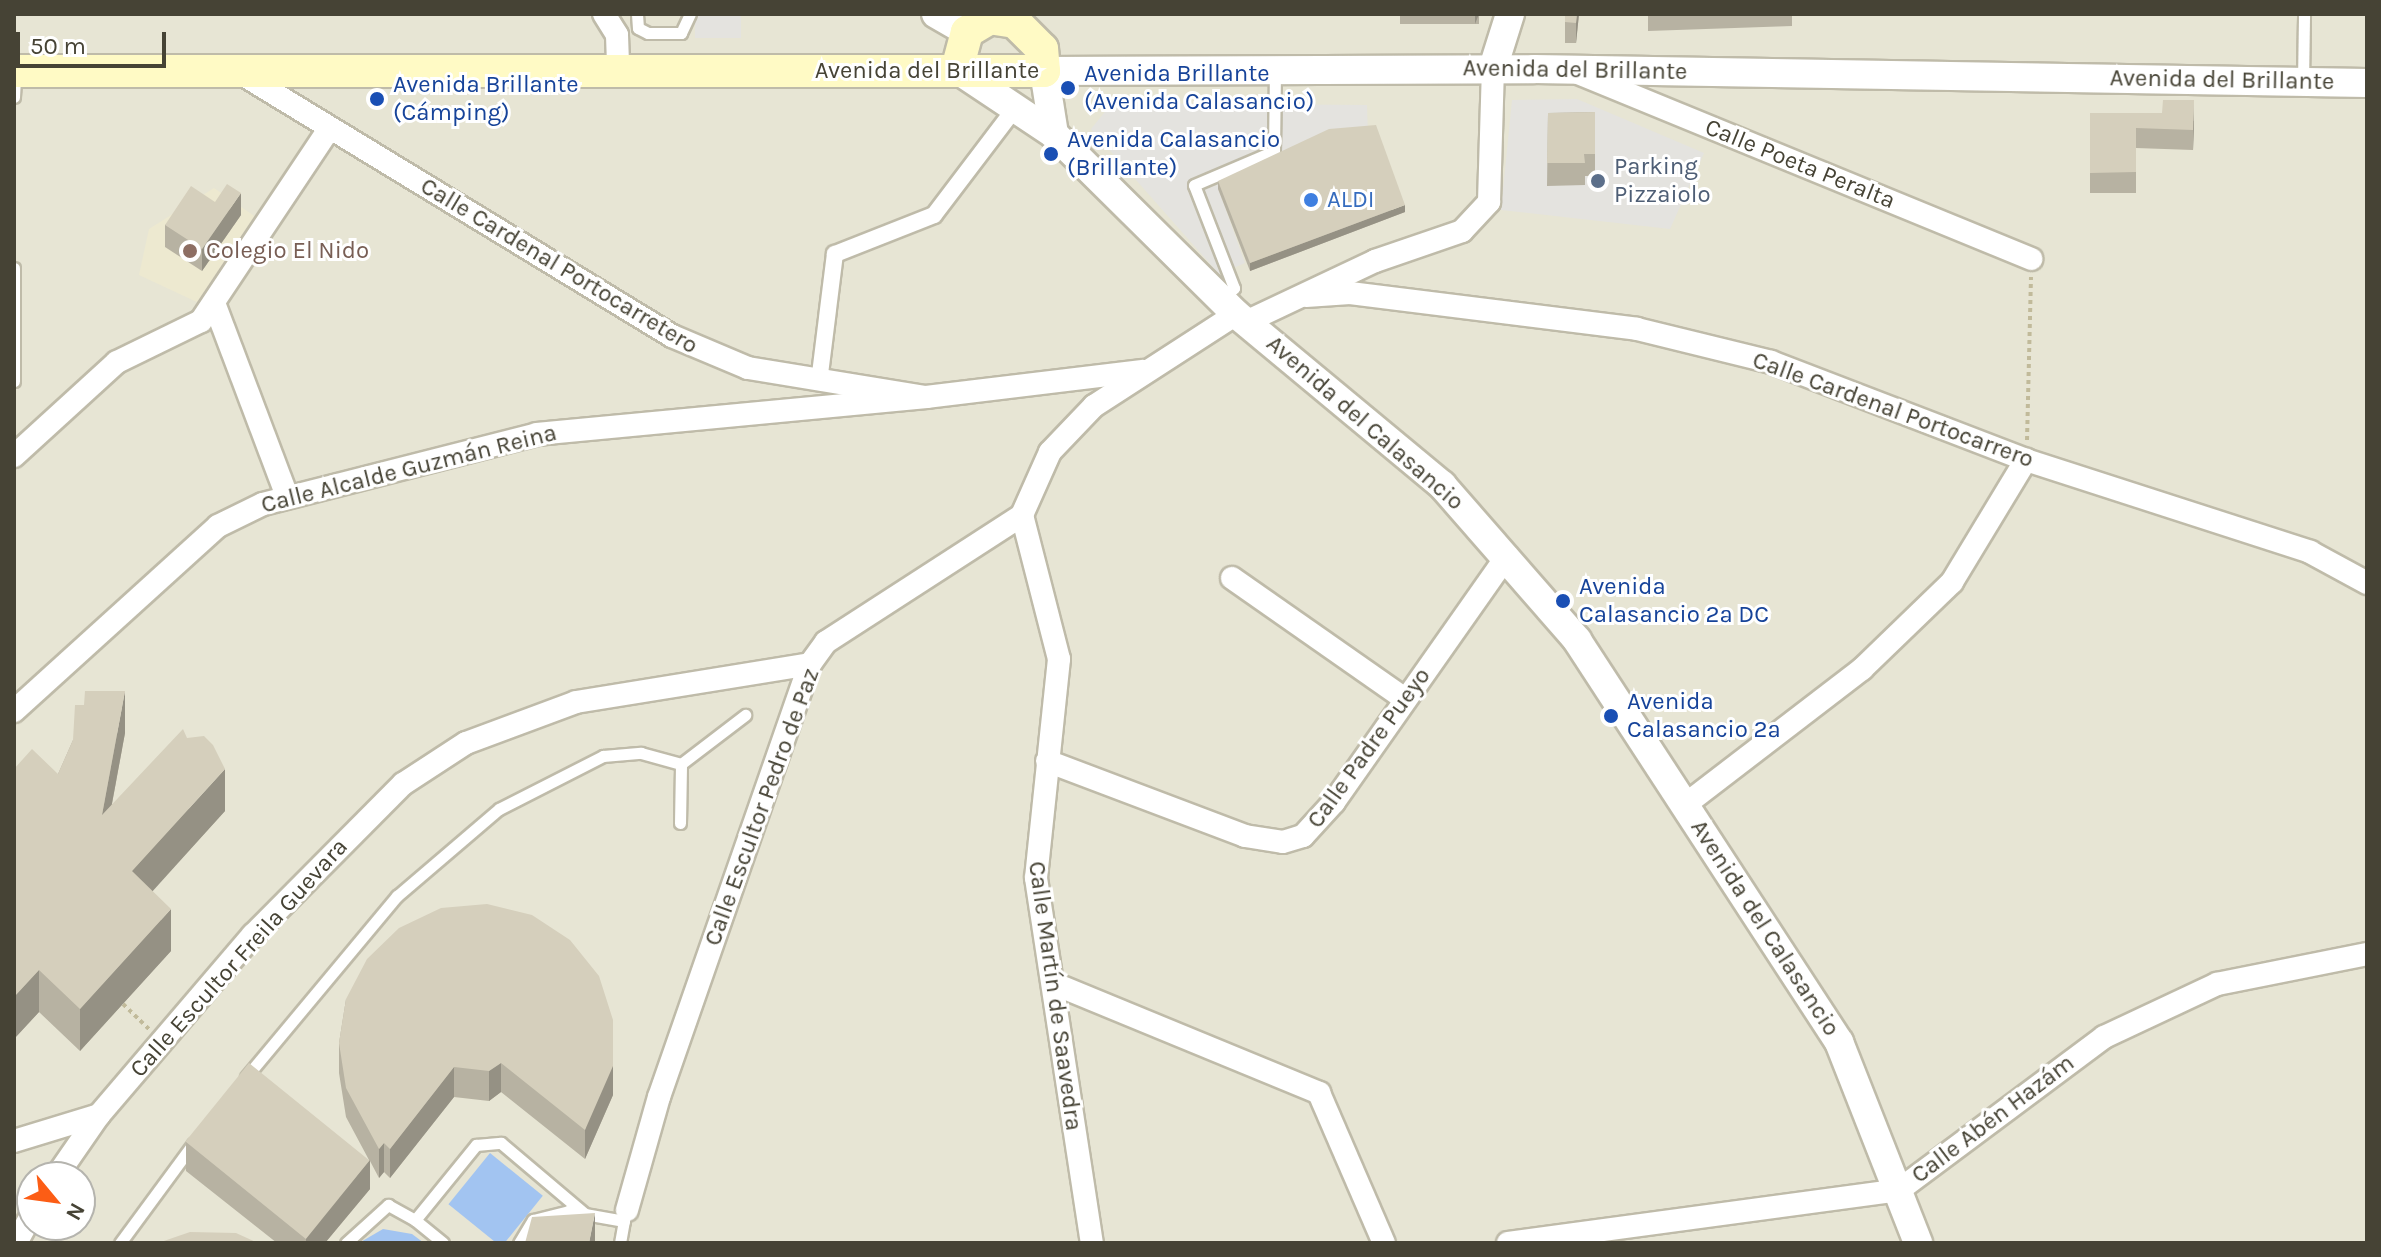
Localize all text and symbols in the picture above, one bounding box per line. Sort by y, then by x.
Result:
scale bar [20,16,170,66]
text: 50 m [30,32,86,60]
street label: Avenida del Brillante [1462,54,1688,86]
street label: Avenida del Brillante [815,57,1039,85]
place label: Avenida Brillante (Avenida Calasancio) [1084,60,1314,116]
street label: Avenida del Brillante [2109,64,2335,96]
place label: Avenida Brillante (Cámping) [393,71,579,127]
marker: Avenida Brillante (Avenida Calasancio) [1059,79,1077,97]
marker: Avenida Brillante (Cámping) [368,90,386,108]
street label: Calle Poeta Peralta [1701,113,1899,215]
place label: Avenida Calasancio (Brillante) [1067,126,1280,182]
marker: Avenida Calasancio (Brillante) [1042,145,1060,163]
place label: Parking Pizzaiolo [1614,153,1711,209]
street label: Calle Cardenal Portocarretero [415,172,703,360]
marker: Parking Pizzaiolo [1589,172,1607,190]
place label: ALDI [1327,186,1375,214]
marker: ALDI [1302,191,1320,209]
place label: Colegio El Nido [206,237,369,265]
marker: Colegio El Nido [181,242,199,260]
street label: Avenida del Calasancio [1260,329,1470,517]
street label: Calle Cardenal Portocarrero [1749,346,2037,474]
street label: Calle Alcalde Guzmán Reina [258,418,560,520]
place label: Avenida Calasancio 2ª DC [1579,573,1769,629]
marker: Avenida Calasancio 2ª DC [1554,592,1572,610]
street label: Calle Padre Pueyo [1301,662,1437,834]
street label: Calle Escultor Pedro de Paz [698,664,826,950]
place label: Avenida Calasancio 2ª [1627,688,1781,744]
marker: Avenida Calasancio 2ª [1602,707,1620,725]
street label: Avenida del Calasancio [1684,814,1846,1042]
street label: Calle Escultor Freila Guevara [124,833,354,1083]
street label: Calle Martín de Saavedra [1022,860,1088,1132]
street label: Calle Abén Hazám [1906,1048,2080,1190]
north arrow [16,1161,96,1241]
text: N [60,1198,90,1225]

